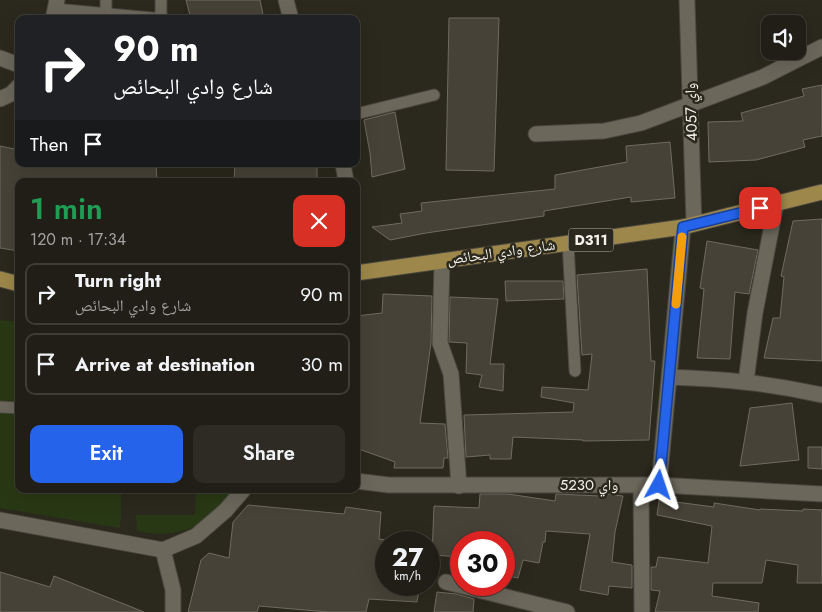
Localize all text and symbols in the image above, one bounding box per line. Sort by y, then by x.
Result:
map controls [761,15,806,60]
button: sound [761,15,806,60]
text: 90 m [113,24,199,74]
icon: right [30,35,95,100]
text: شارع وادي البحائص [113,70,273,102]
street label: واي 4057 [679,82,704,142]
icon: arrive [79,130,107,158]
text: Then [30,131,69,158]
text: 1 min [30,187,103,230]
pin [739,187,781,229]
icon: arrive [746,194,774,222]
button: close [293,195,345,247]
text: 120 m · 17:34 [30,228,126,251]
road number: D311 [568,228,614,252]
street label: شارع وادي البحائص [445,233,557,271]
text: Turn right [75,267,161,294]
icon: right [32,280,60,308]
text: 90 m [300,281,343,308]
text: شارع وادي البحائص [75,294,191,317]
icon: arrive [32,350,60,378]
text: Arrive at destination [75,351,255,378]
text: 30 m [301,351,343,378]
button: Exit [30,425,183,483]
button: Share [193,425,345,483]
position arrow [632,458,684,510]
street label: واي 5230 [560,474,618,497]
speed limit sign: 30 [450,531,515,596]
text: 27 [392,539,423,575]
text: km/h [394,567,421,585]

